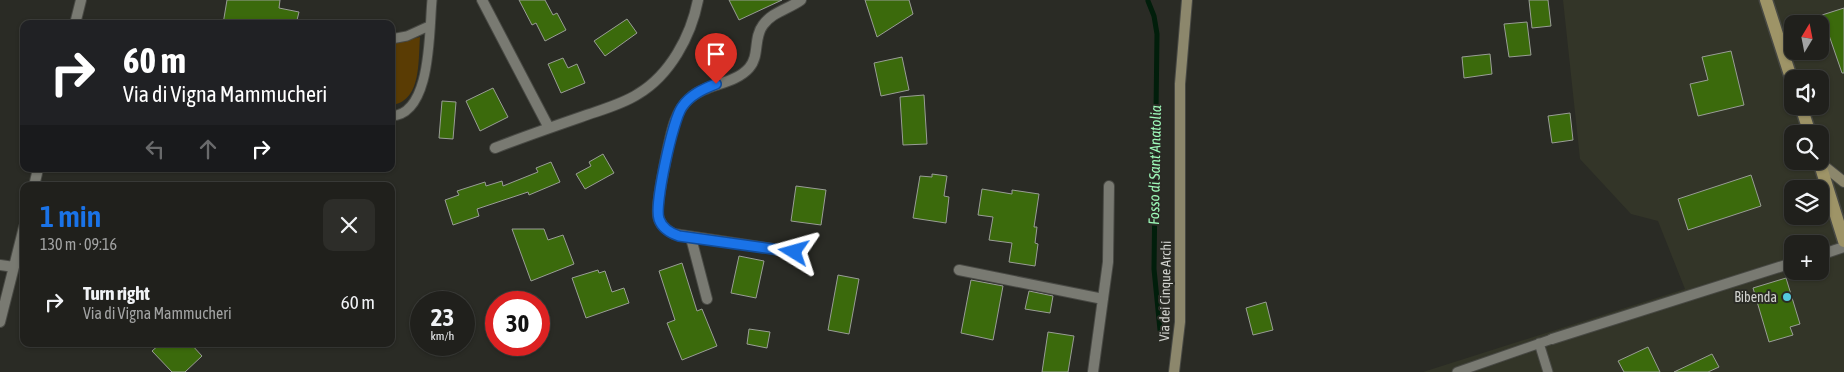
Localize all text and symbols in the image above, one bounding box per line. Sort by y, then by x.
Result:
north arrow [1784,15,1829,60]
map controls [1784,15,1829,280]
pin [695,33,737,84]
icon: right [40,40,105,105]
text: 60 m [123,40,186,80]
icon: arrive [702,40,730,68]
button: sound [1784,70,1829,115]
text: Via di Vigna Mammucheri [123,81,327,107]
water label: Fosso di Sant'Anatolia [1145,105,1164,225]
button: search [1784,125,1829,170]
icon: left [141,135,169,163]
icon: ahead [194,135,222,163]
icon: right [247,135,275,163]
button: layers [1784,180,1829,225]
text: 1 min [40,199,101,233]
button: close [323,199,375,251]
position arrow [767,225,819,277]
text: 130 m · 09:16 [40,235,117,253]
button: + [1784,235,1829,280]
street label: Via dei Cinque Archi [1156,240,1174,342]
text: Turn right [83,282,150,304]
icon: right [40,288,68,316]
place label: Bibenda [1734,289,1777,305]
text: 60 m [341,291,375,313]
speed limit sign: 30 [485,291,550,356]
marker: Bibenda [1781,291,1793,303]
text: 23 [431,303,454,331]
text: Via di Vigna Mammucheri [83,304,232,322]
text: km/h [431,329,454,343]

